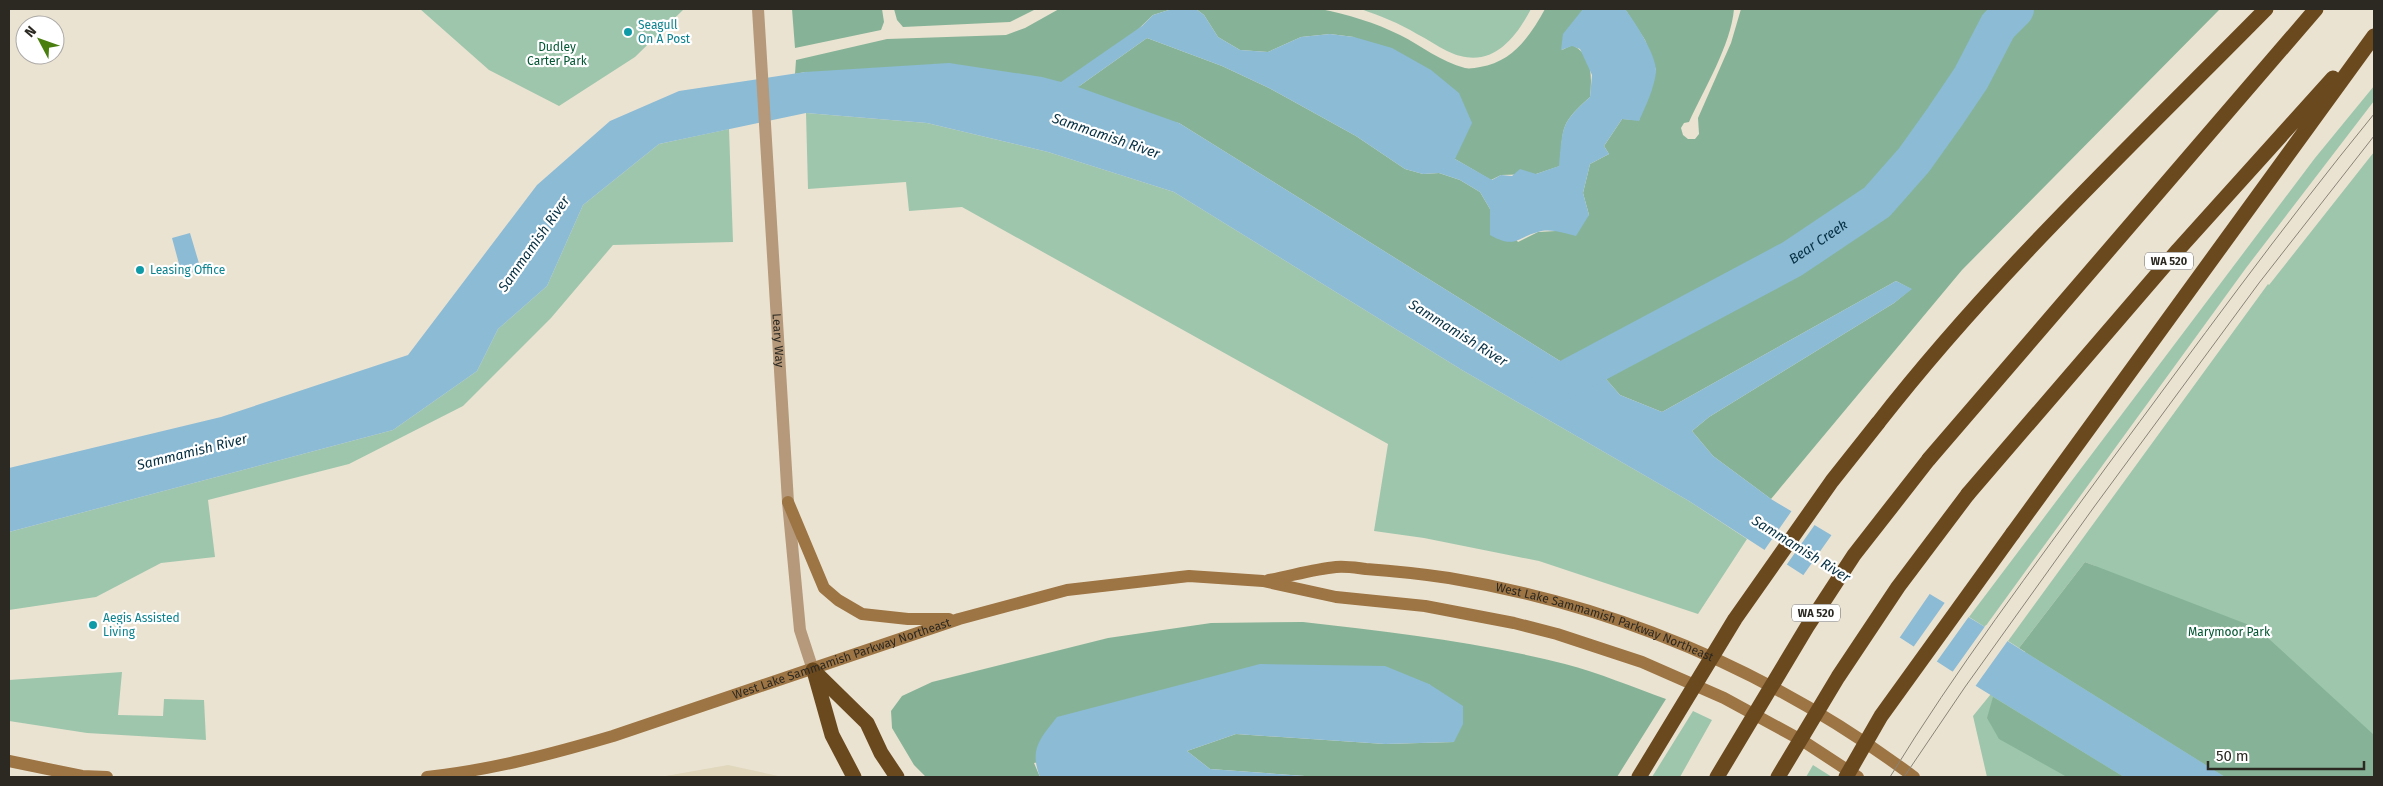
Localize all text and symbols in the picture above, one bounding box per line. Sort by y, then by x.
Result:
north arrow [15,15,65,65]
place label: Seagull On A Post [638,18,691,46]
text: N [21,23,40,41]
marker: Seagull On A Post [622,26,634,38]
park label: Dudley Carter Park [527,40,588,68]
water label: Sammamish River [1049,109,1163,163]
water label: Sammamish River [494,192,574,296]
water label: Bear Creek [1785,216,1851,267]
road number: WA 520 [2145,252,2193,270]
place label: Leasing Office [150,263,225,277]
marker: Leasing Office [134,264,146,276]
water label: Sammamish River [1405,295,1511,370]
street label: Leary Way [770,313,787,368]
water label: Sammamish River [134,430,249,474]
water label: Sammamish River [1748,511,1854,586]
street label: West Lake Sammamish Parkway Northeast [1494,580,1716,665]
road number: WA 520 [1792,604,1840,622]
place label: Aegis Assisted Living [103,611,180,639]
street label: West Lake Sammamish Parkway Northeast [731,615,953,702]
marker: Aegis Assisted Living [87,619,99,631]
park label: Marymoor Park [2188,625,2271,639]
scale bar [2208,738,2364,770]
text: 50 m [2216,747,2249,765]

